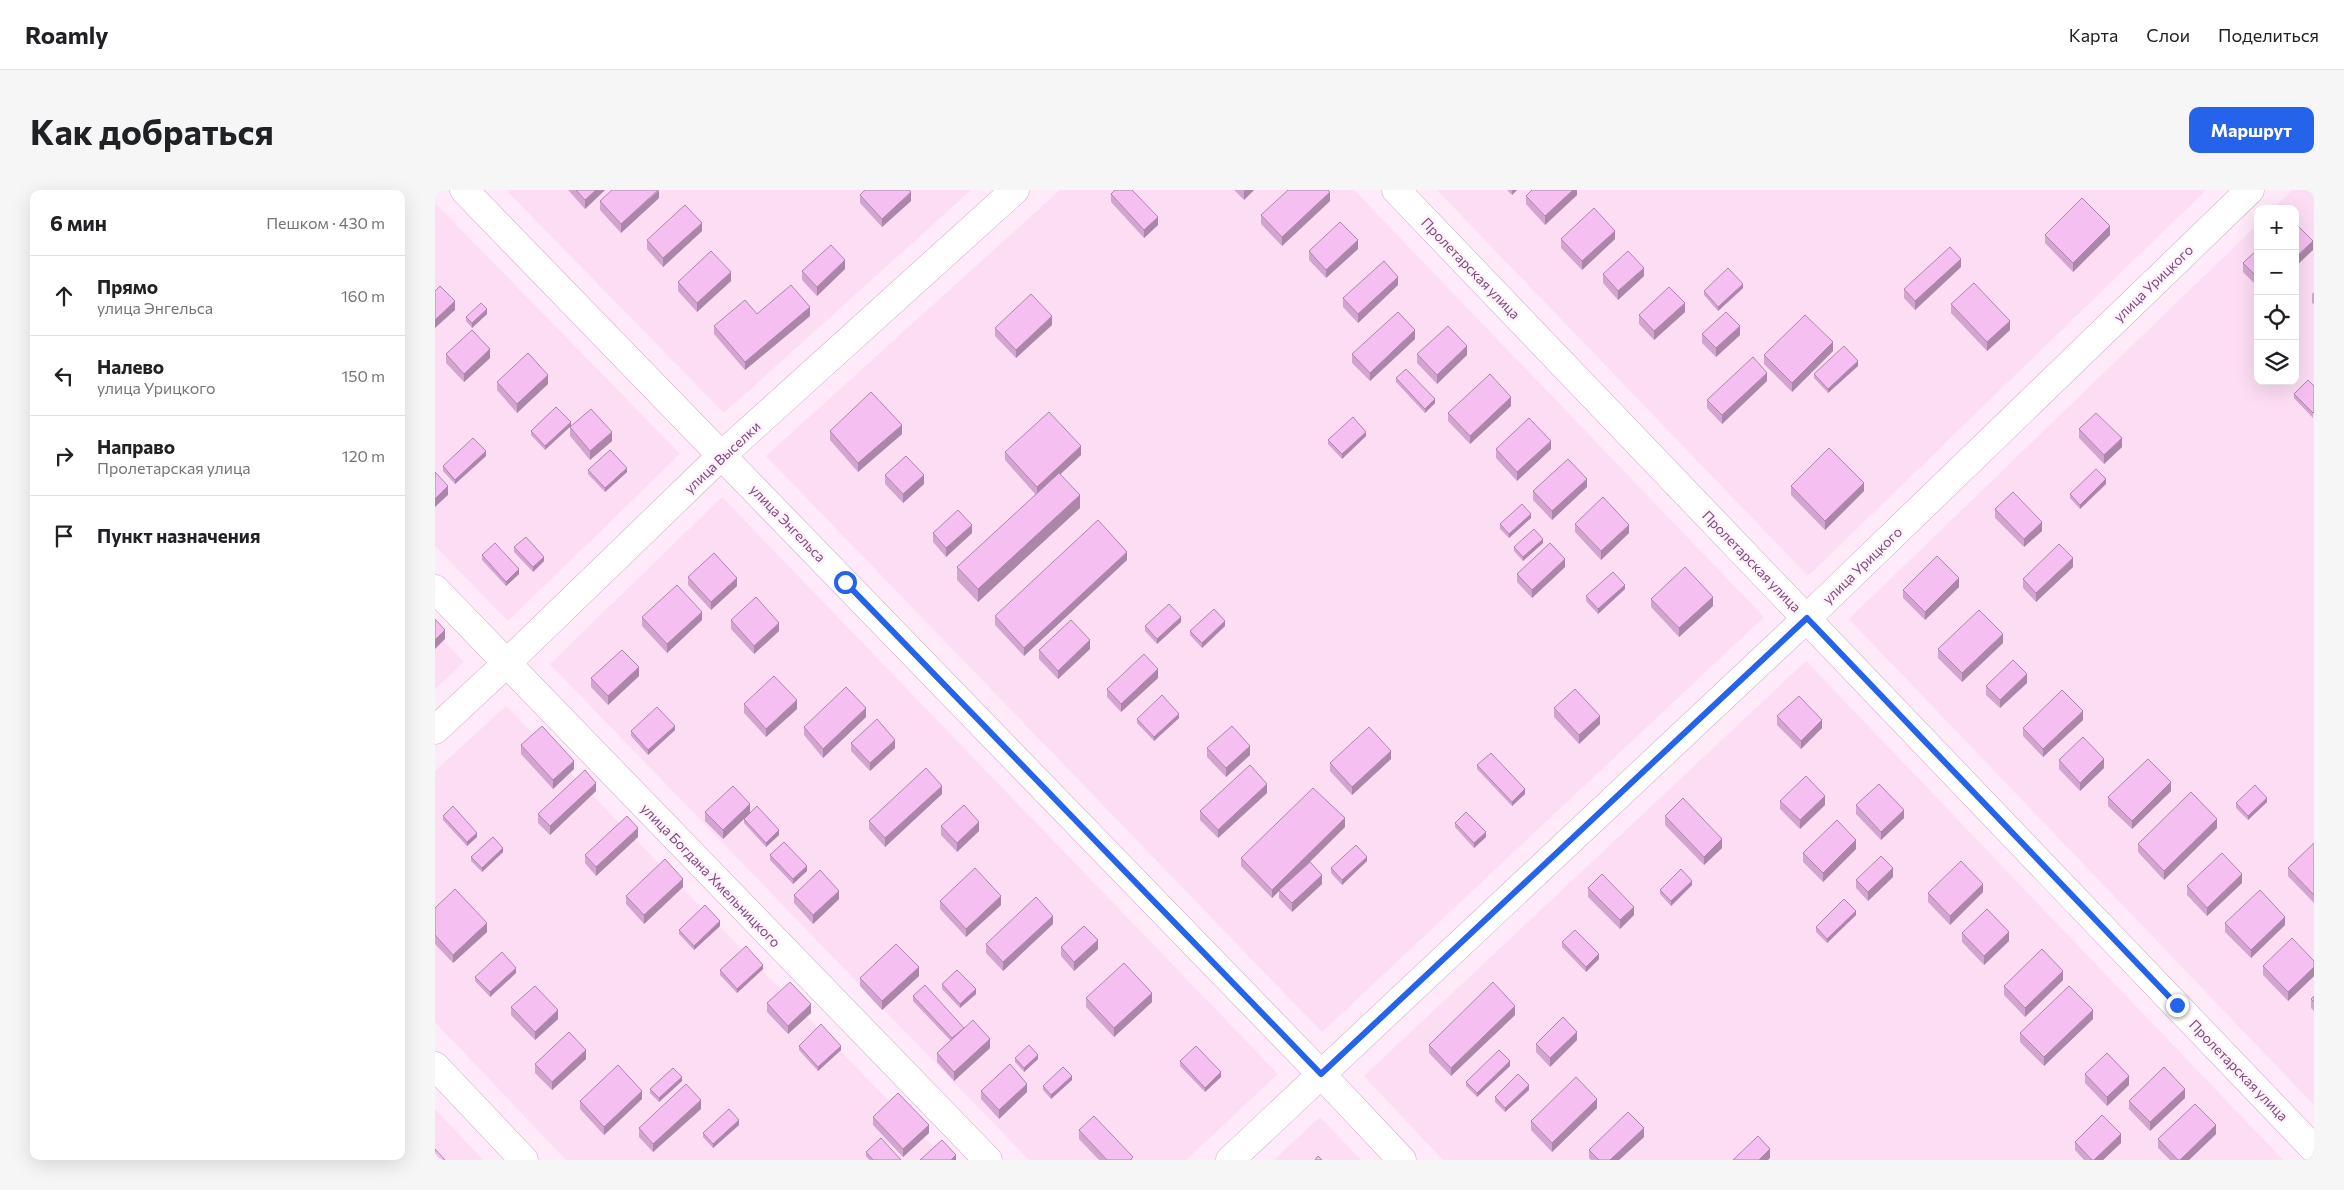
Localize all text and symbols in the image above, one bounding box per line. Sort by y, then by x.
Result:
text: Roamly [25,20,108,49]
text: Карта [2069,24,2118,46]
text: Слои [2146,24,2190,46]
text: Поделиться [2218,24,2319,46]
button: Маршрут [2189,107,2314,153]
text: Как добраться [30,109,274,152]
map controls [2254,205,2299,385]
button: + [2254,205,2299,250]
text: 6 мин [50,210,107,235]
text: Пешком · 430 m [266,213,385,232]
street label: Пролетарская улица [1418,214,1524,322]
street label: улица Урицкого [2110,241,2196,325]
button: − [2254,250,2299,295]
text: Прямо [97,275,158,298]
icon: ahead [50,282,78,310]
text: 160 m [341,286,385,305]
button: locate [2254,295,2299,340]
text: улица Энгельса [97,298,213,317]
button: layers [2254,340,2299,385]
text: Налево [97,355,164,378]
icon: left [50,362,78,390]
text: 150 m [342,366,385,385]
text: улица Урицкого [97,378,216,397]
street label: улица Выселки [680,417,764,497]
text: Направо [97,435,175,458]
icon: right [50,442,78,470]
text: 120 m [342,446,385,465]
text: Пролетарская улица [97,458,251,477]
street label: улица Энгельса [747,481,829,565]
street label: Пролетарская улица [1699,507,1805,615]
icon: arrive [50,522,78,550]
street label: улица Урицкого [1819,523,1905,607]
text: Пункт назначения [97,524,260,547]
route start [834,571,857,594]
street label: улица Богдана Хмельницкого [638,799,784,951]
route end [2166,994,2189,1017]
street label: Пролетарская улица [2186,1016,2292,1124]

